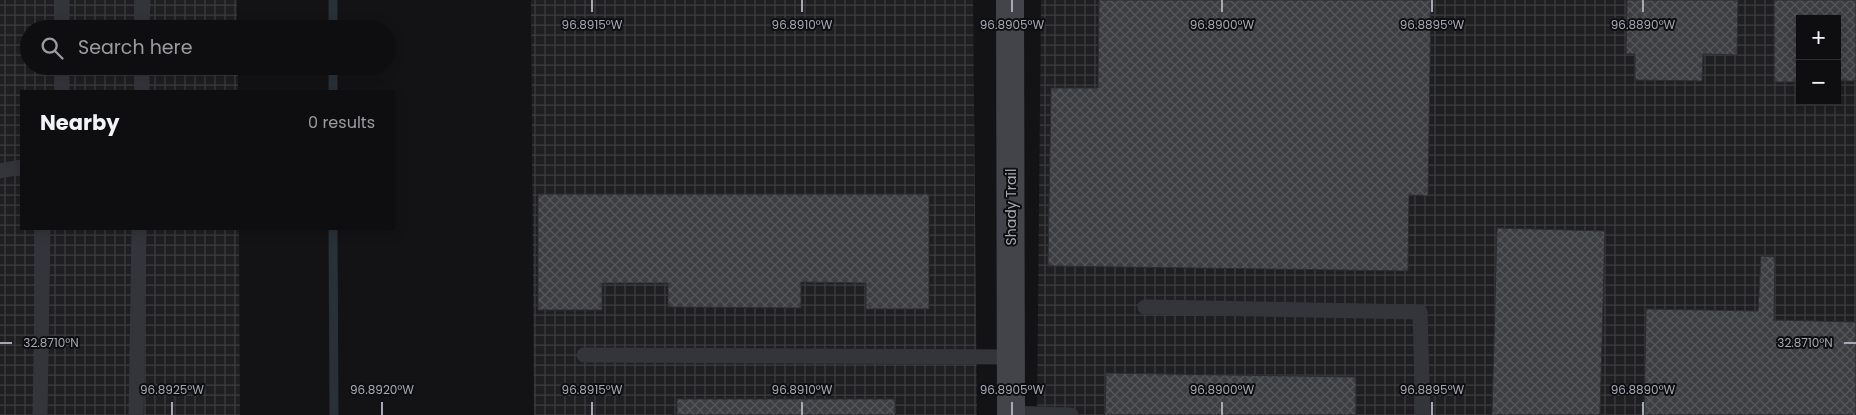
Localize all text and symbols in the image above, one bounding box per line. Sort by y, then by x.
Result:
map controls [1796,15,1841,105]
button: + [1796,15,1841,60]
text: 96.8915°W [562,16,623,33]
text: 96.8910°W [772,16,833,33]
text: 96.8905°W [980,16,1045,33]
text: 96.8900°W [1190,16,1255,33]
text: 96.8895°W [1400,16,1465,33]
text: 96.8890°W [1611,16,1676,33]
search box [20,20,395,75]
icon: search [38,34,66,62]
text: Search here [78,34,192,61]
button: − [1796,60,1841,105]
text: Nearby [40,108,120,137]
text: 0 results [308,111,375,134]
street label: Shady Trail [1001,169,1021,245]
text: 32.8710°N [23,334,79,351]
text: 32.8710°N [1777,334,1833,351]
text: 96.8925°W [140,381,204,398]
text: 96.8920°W [350,381,414,398]
text: 96.8915°W [562,381,623,398]
text: 96.8910°W [772,381,833,398]
text: 96.8905°W [980,381,1045,398]
text: 96.8900°W [1190,381,1255,398]
text: 96.8895°W [1400,381,1465,398]
text: 96.8890°W [1611,381,1676,398]

